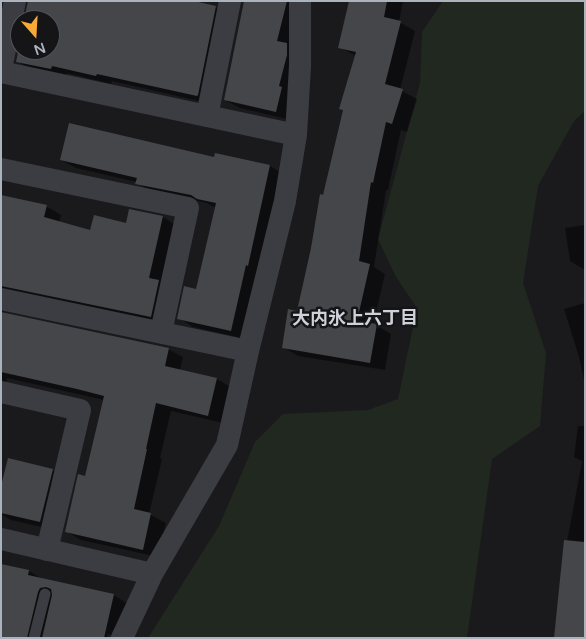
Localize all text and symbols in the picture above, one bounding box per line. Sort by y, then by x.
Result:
north arrow [10,10,60,60]
text: N [32,39,48,59]
district label: 大内氷上六丁目 [292,308,418,330]

